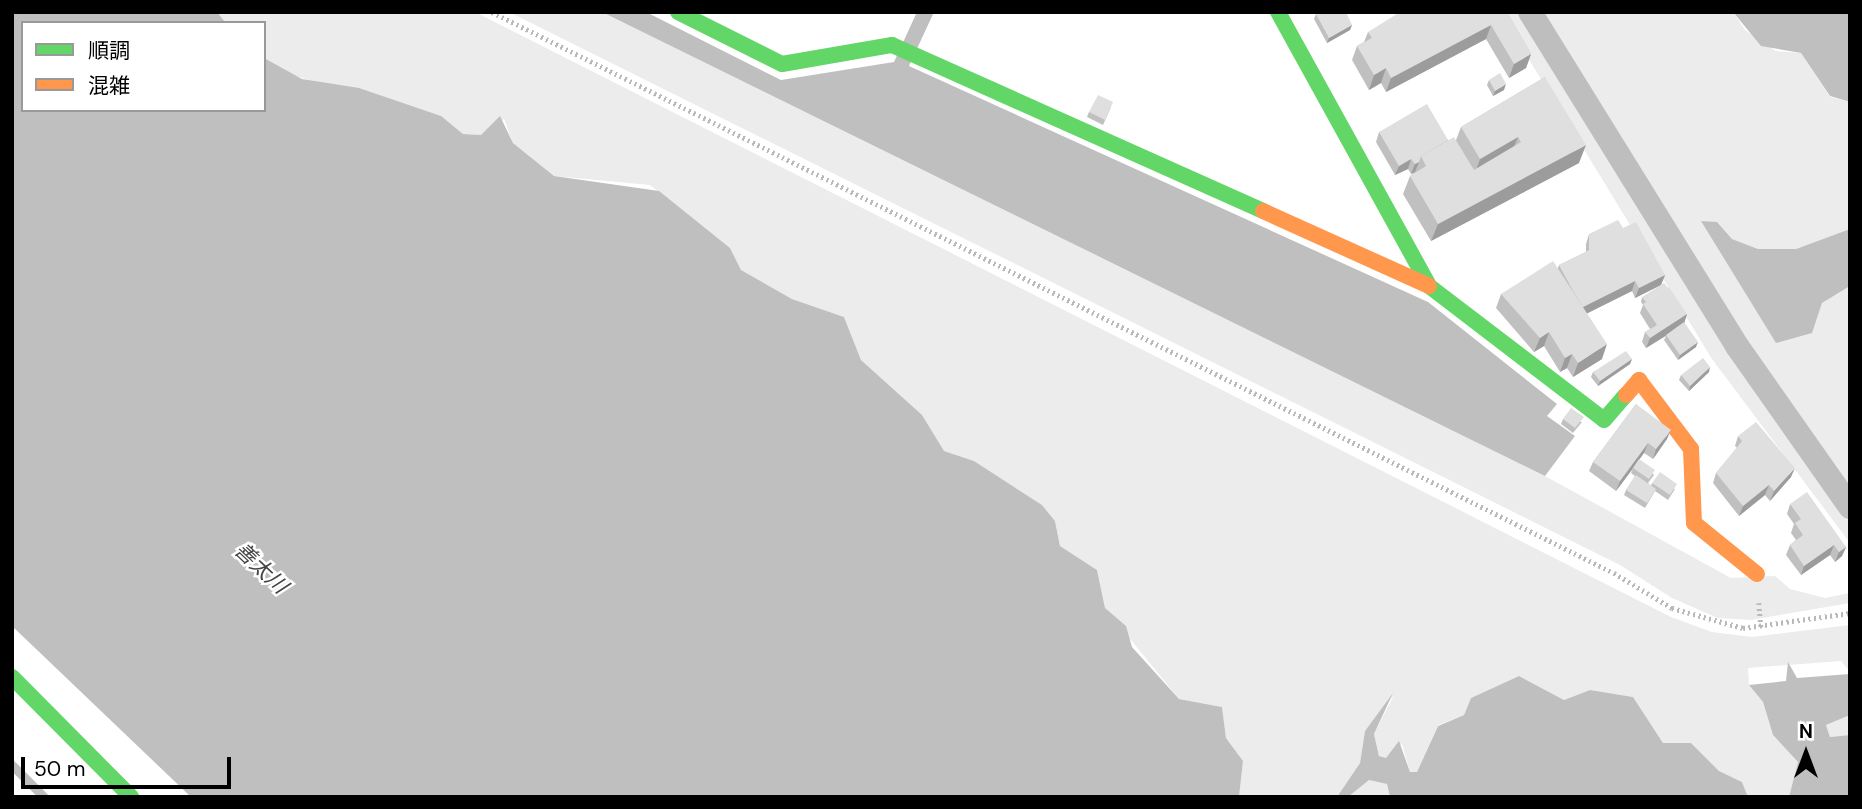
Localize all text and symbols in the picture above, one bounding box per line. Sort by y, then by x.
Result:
legend [21,21,266,112]
text: 順調 [88,37,130,65]
text: 混雑 [88,72,130,100]
water label: 善太川 [229,537,293,599]
north arrow [1771,718,1841,788]
text: N [1799,719,1813,744]
scale bar [24,742,234,786]
text: 50 m [34,755,85,783]

